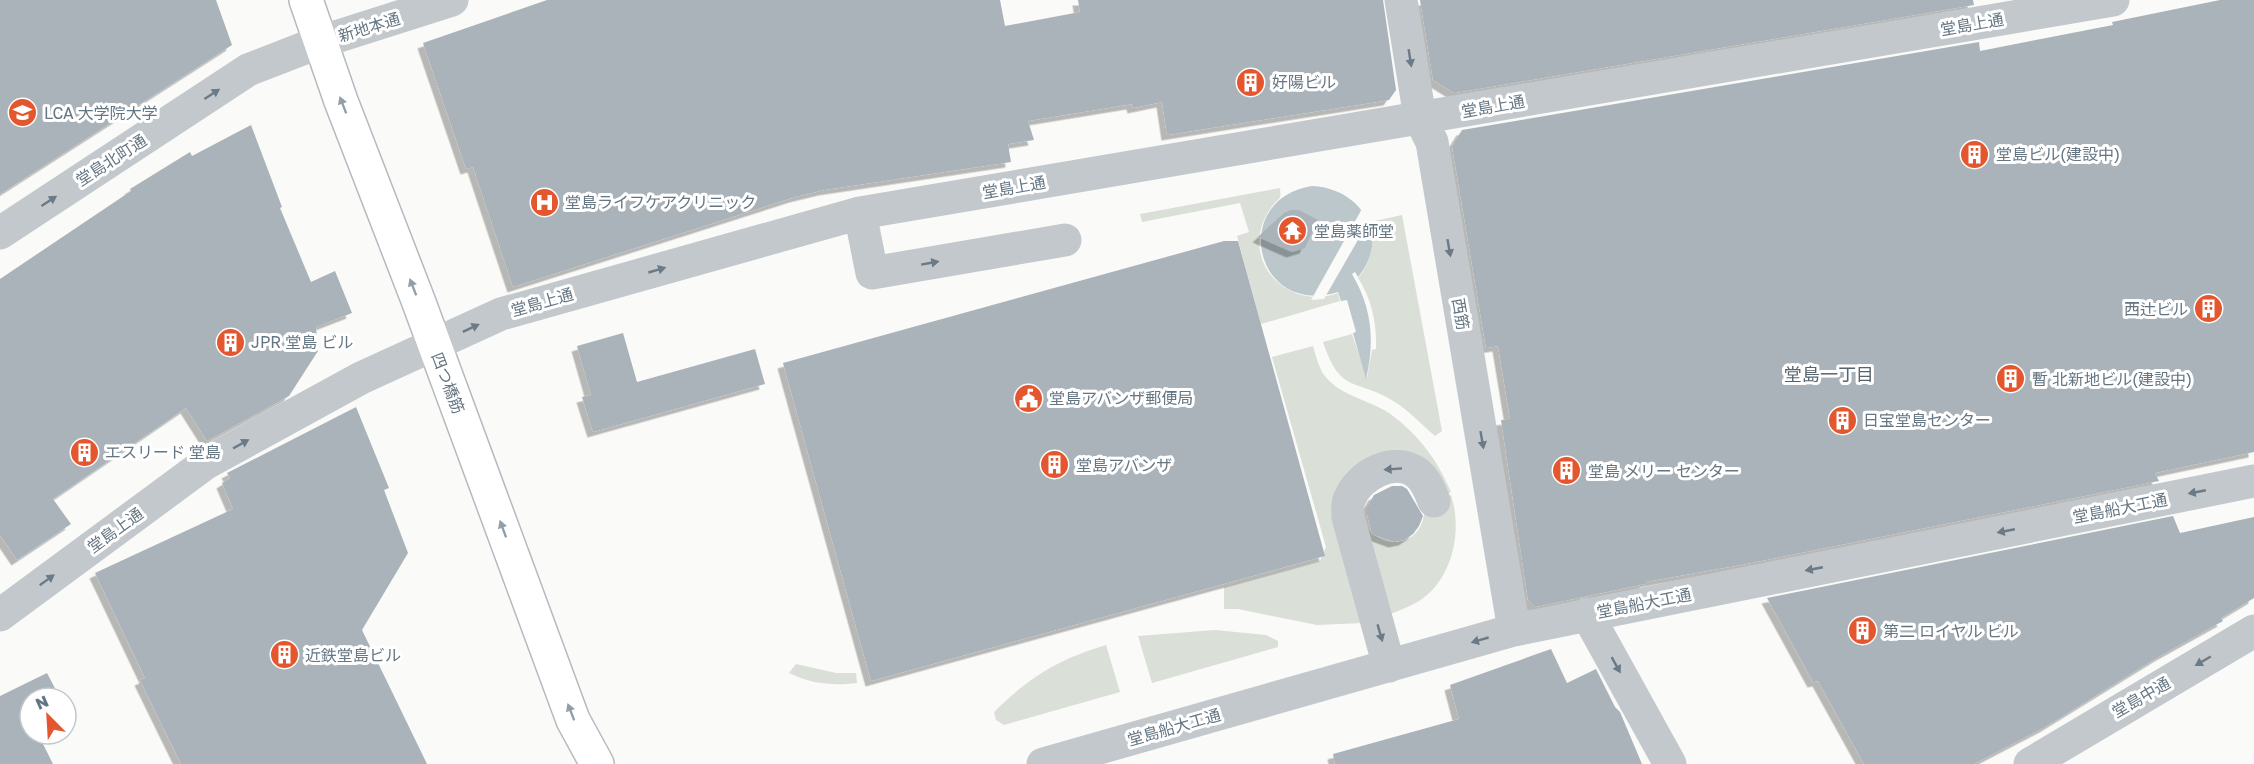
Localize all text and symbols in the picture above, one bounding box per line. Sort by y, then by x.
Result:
street label: 新地本通 [335,8,403,46]
street label: 堂島上通 [1939,9,2005,39]
one-way arrow [1406,48,1415,67]
building icon: 好陽ビル [1235,66,1267,98]
place label: 好陽ビル [1272,72,1336,92]
one-way arrow [204,89,220,100]
street label: 堂島上通 [1460,91,1526,121]
one-way arrow [338,96,347,114]
school or university icon: LCA 大学院大学 [7,97,39,129]
place label: LCA 大学院大学 [44,103,158,123]
street label: 堂島北町通 [72,130,150,190]
building icon: 堂島ビル(建設中) [1959,138,1991,170]
place label: 堂島ビル(建設中) [1996,144,2120,164]
street label: 堂島上通 [981,172,1047,202]
hospital icon: 堂島ライフケアクリニック [528,186,560,218]
place label: 堂島ライフケアクリニック [565,192,756,212]
one-way arrow [41,195,57,206]
temple icon: 堂島薬師堂 [1277,215,1309,247]
place label: 堂島薬師堂 [1314,221,1394,241]
one-way arrow [1445,238,1454,257]
one-way arrow [921,258,940,267]
one-way arrow [648,265,666,274]
one-way arrow [408,278,417,296]
street label: 堂島上通 [508,284,576,320]
building icon: 西辻ビル [2193,293,2225,325]
street label: 西筋 [1448,296,1474,332]
place label: 西辻ビル [2124,299,2188,319]
one-way arrow [462,323,479,332]
building icon: JPR 堂島 ビル [214,326,246,358]
place label: JPR 堂島 ビル [251,332,353,352]
street label: 四つ橋筋 [427,350,469,416]
district label: 堂島一丁目 [1784,363,1874,385]
building icon: 暫 北新地ビル(建設中) [1995,363,2027,395]
place label: 暫 北新地ビル(建設中) [2032,369,2192,389]
public building icon: 堂島アバンザ郵便局 [1012,382,1044,414]
place label: 堂島アバンザ郵便局 [1049,388,1193,408]
building icon: 日宝堂島センター [1826,404,1858,436]
place label: 日宝堂島センター [1863,410,1991,430]
one-way arrow [1478,431,1487,450]
building icon: エスリード 堂島 [68,436,100,468]
one-way arrow [233,439,250,449]
place label: エスリード 堂島 [105,442,221,462]
building icon: 堂島アバンザ [1039,449,1071,481]
place label: 堂島アバンザ [1076,455,1172,475]
building icon: 堂島 メリー センター [1551,455,1583,487]
place label: 堂島 メリー センター [1588,461,1740,481]
one-way arrow [1383,464,1402,473]
one-way arrow [2187,488,2206,497]
street label: 堂島船大工通 [2071,489,2169,527]
street label: 堂島上通 [83,503,147,557]
one-way arrow [497,520,507,538]
one-way arrow [1996,527,2015,536]
one-way arrow [1805,565,1824,574]
one-way arrow [39,574,55,586]
street label: 堂島船大工通 [1595,584,1693,622]
building icon: 第二 ロイヤル ビル [1846,615,1878,647]
place label: 第二 ロイヤル ビル [1883,621,2019,641]
one-way arrow [1375,624,1385,642]
one-way arrow [1471,635,1489,645]
building icon: 近鉄堂島ビル [268,639,300,671]
place label: 近鉄堂島ビル [305,645,401,665]
one-way arrow [2195,655,2211,666]
one-way arrow [1611,657,1621,674]
street label: 堂島中通 [2108,672,2174,722]
north arrow [18,686,78,746]
text: N [32,691,52,714]
one-way arrow [565,703,575,721]
street label: 堂島船大工通 [1125,704,1223,750]

